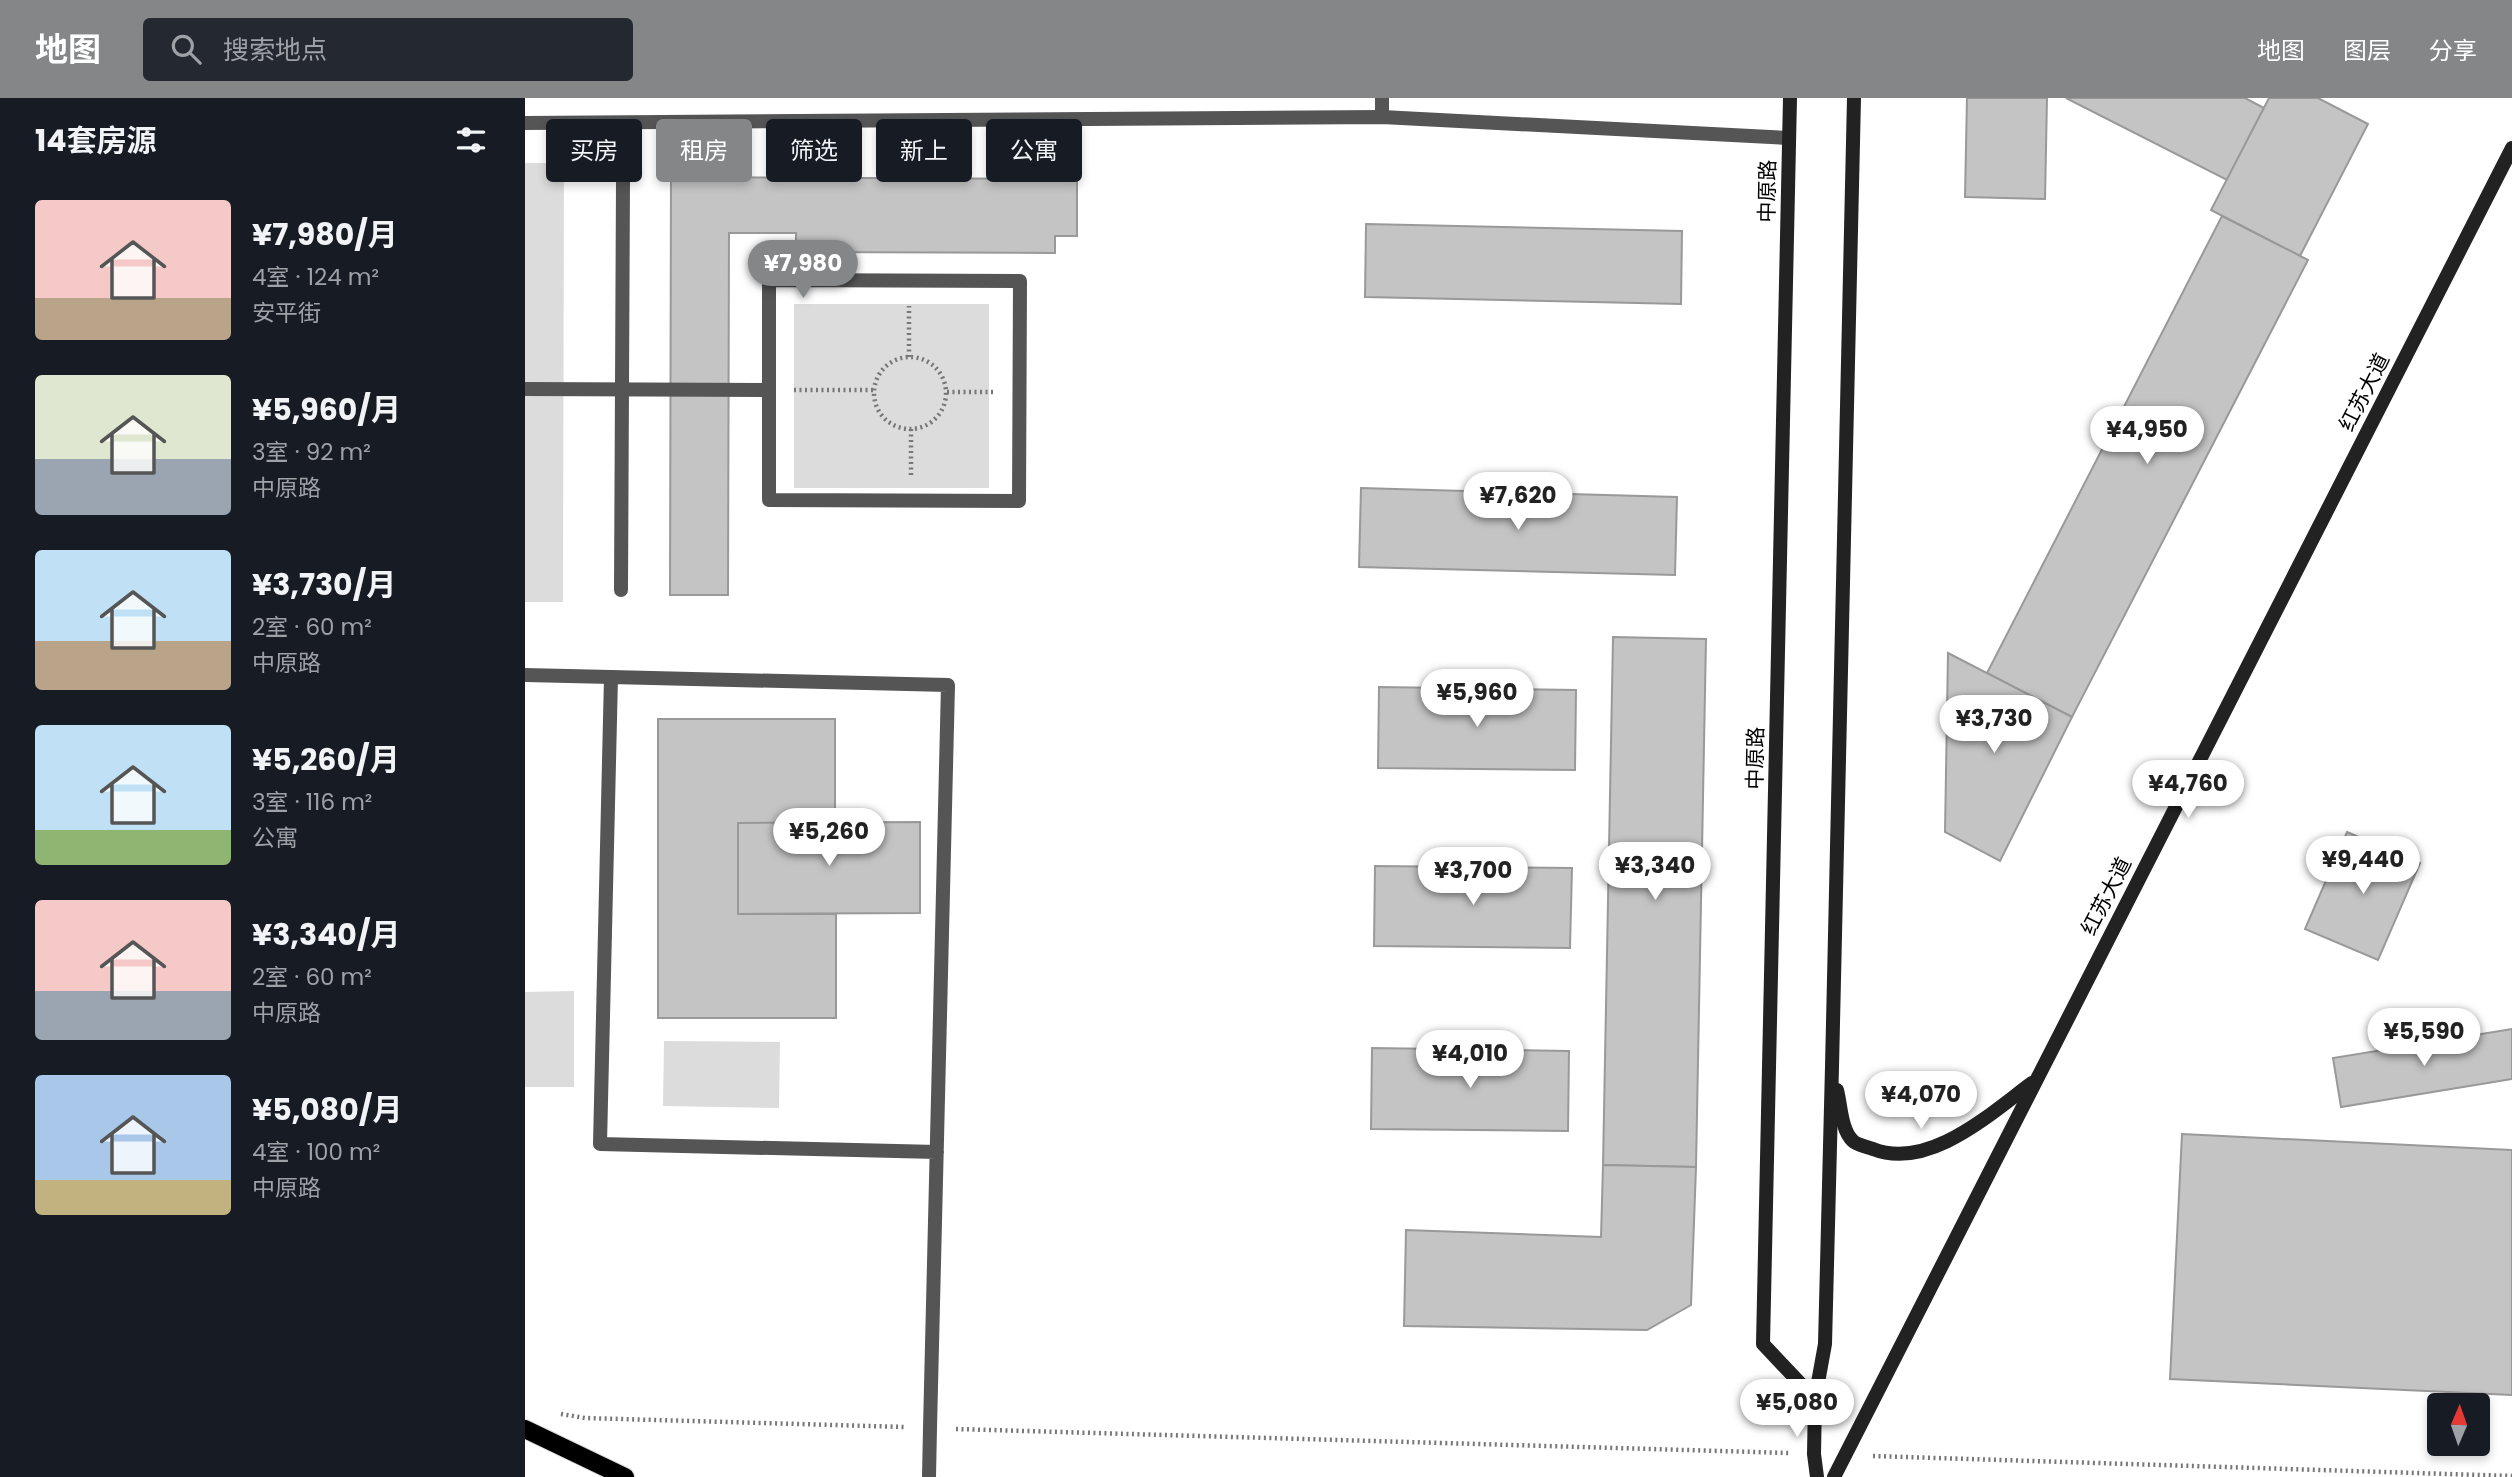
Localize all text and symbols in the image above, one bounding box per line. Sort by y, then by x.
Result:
search box [143,18,633,81]
text: 地图 [35,26,101,73]
icon: search [167,30,205,68]
text: 搜索地点 [223,32,327,68]
text: 地图 [2257,34,2305,67]
text: 图层 [2343,34,2391,67]
text: 分享 [2429,34,2477,67]
text: 14套房源 [35,119,157,162]
chip: 买房 [546,119,642,182]
chip: 租房 [656,119,752,182]
chip: 筛选 [766,119,862,182]
chip: 新上 [876,119,972,182]
chip: 公寓 [986,119,1082,182]
icon: filters [452,121,490,159]
street label: 中原路 [1752,159,1782,223]
text: ¥7,980/月 [252,213,398,256]
icon: home [91,228,175,312]
pin: ¥7,980 [746,240,860,300]
text: ¥7,980 [764,247,842,279]
text: 4室 · 124 m² [252,261,379,293]
text: 安平街 [252,297,321,329]
street label: 红苏大道 [2332,348,2396,436]
text: ¥5,960/月 [252,388,401,431]
icon: home [91,403,175,487]
pin: ¥4,950 [2090,406,2204,466]
text: ¥4,950 [2106,413,2188,445]
text: 3室 · 92 m² [252,436,371,468]
text: 中原路 [252,472,321,504]
pin: ¥7,620 [1461,472,1575,532]
text: ¥7,620 [1479,479,1557,511]
text: ¥3,730/月 [252,563,396,606]
icon: home [91,578,175,662]
text: 2室 · 60 m² [252,611,372,643]
text: 中原路 [252,647,321,679]
pin: ¥5,960 [1420,670,1534,729]
text: ¥5,960 [1437,676,1517,708]
pin: ¥3,730 [1937,696,2051,755]
text: ¥3,730 [1955,702,2033,734]
street label: 中原路 [1740,726,1770,790]
text: ¥5,260/月 [252,738,400,781]
icon: home [91,753,175,837]
pin: ¥4,760 [2131,760,2245,820]
text: ¥4,760 [2148,767,2228,799]
text: 3室 · 116 m² [252,786,372,818]
pin: ¥5,260 [772,808,886,868]
text: ¥5,260 [789,815,869,847]
text: 公寓 [252,822,298,854]
pin: ¥9,440 [2306,836,2420,896]
pin: ¥3,340 [1598,842,1712,902]
text: ¥9,440 [2322,843,2404,875]
pin: ¥3,700 [1416,848,1530,907]
text: ¥3,340 [1615,849,1695,881]
street label: 红苏大道 [2074,852,2138,940]
text: ¥3,700 [1434,854,1512,886]
text: ¥3,340/月 [252,913,401,956]
icon: home [91,928,175,1012]
text: 2室 · 60 m² [252,961,372,993]
text: 中原路 [252,997,321,1029]
pin: ¥5,590 [2367,1009,2481,1068]
text: ¥5,590 [2383,1015,2465,1047]
pin: ¥4,010 [1413,1030,1527,1090]
text: ¥4,010 [1432,1037,1508,1069]
pin: ¥4,070 [1864,1072,1978,1131]
text: ¥4,070 [1881,1078,1961,1110]
text: ¥5,080/月 [252,1088,402,1131]
icon: home [91,1103,175,1187]
text: 4室 · 100 m² [252,1136,380,1168]
text: 中原路 [252,1172,321,1204]
pin: ¥5,080 [1740,1380,1854,1439]
text: ¥5,080 [1756,1386,1838,1418]
north arrow [2427,1393,2490,1456]
map controls [2427,1393,2490,1456]

